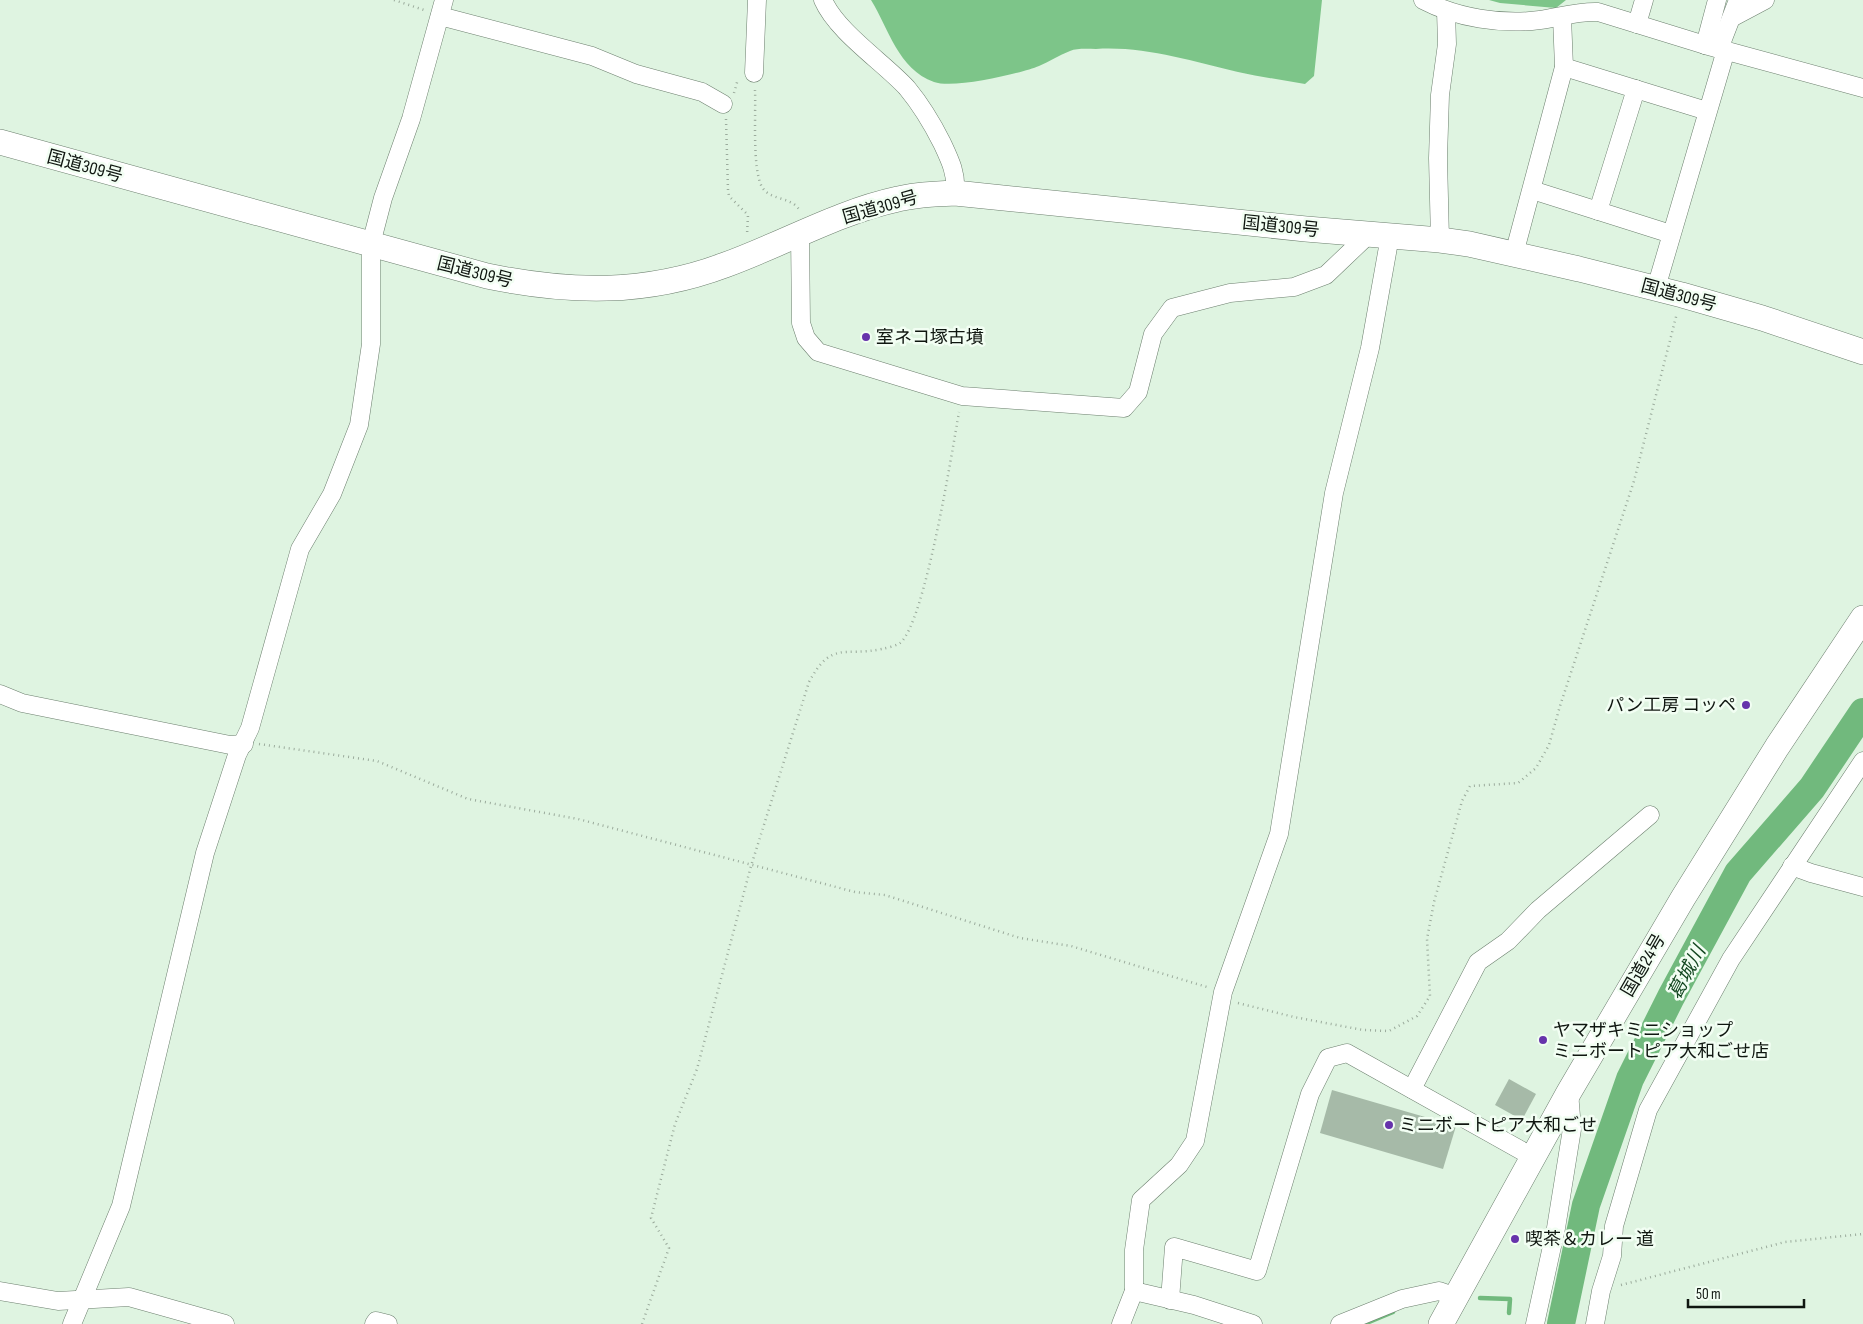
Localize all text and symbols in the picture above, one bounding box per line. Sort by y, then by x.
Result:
street label: 国道309号 [45,146,125,187]
street label: 国道309号 [840,187,920,228]
street label: 国道309号 [1241,212,1321,241]
street label: 国道309号 [435,253,515,292]
street label: 国道309号 [1639,275,1719,316]
place label: 室ネコ塚古墳 [876,327,984,348]
marker: 室ネコ塚古墳 [860,331,872,343]
place label: パン工房 コッペ [1606,695,1736,716]
marker: パン工房 コッペ [1740,699,1752,711]
street label: 国道24号 [1617,930,1670,1000]
water label: 葛城川 [1664,940,1712,1003]
place label: ヤマザキミニショップ ミニボートピア大和ごせ店 [1553,1020,1769,1062]
marker: ヤマザキミニショップ ミニボートピア大和ごせ店 [1537,1034,1549,1046]
place label: ミニボートピア大和ごせ [1399,1115,1597,1136]
marker: ミニボートピア大和ごせ [1383,1119,1395,1131]
place label: 喫茶＆カレー 道 [1525,1229,1654,1250]
marker: 喫茶＆カレー 道 [1509,1233,1521,1245]
scale bar [1688,1276,1804,1308]
text: 50 m [1696,1285,1721,1304]

